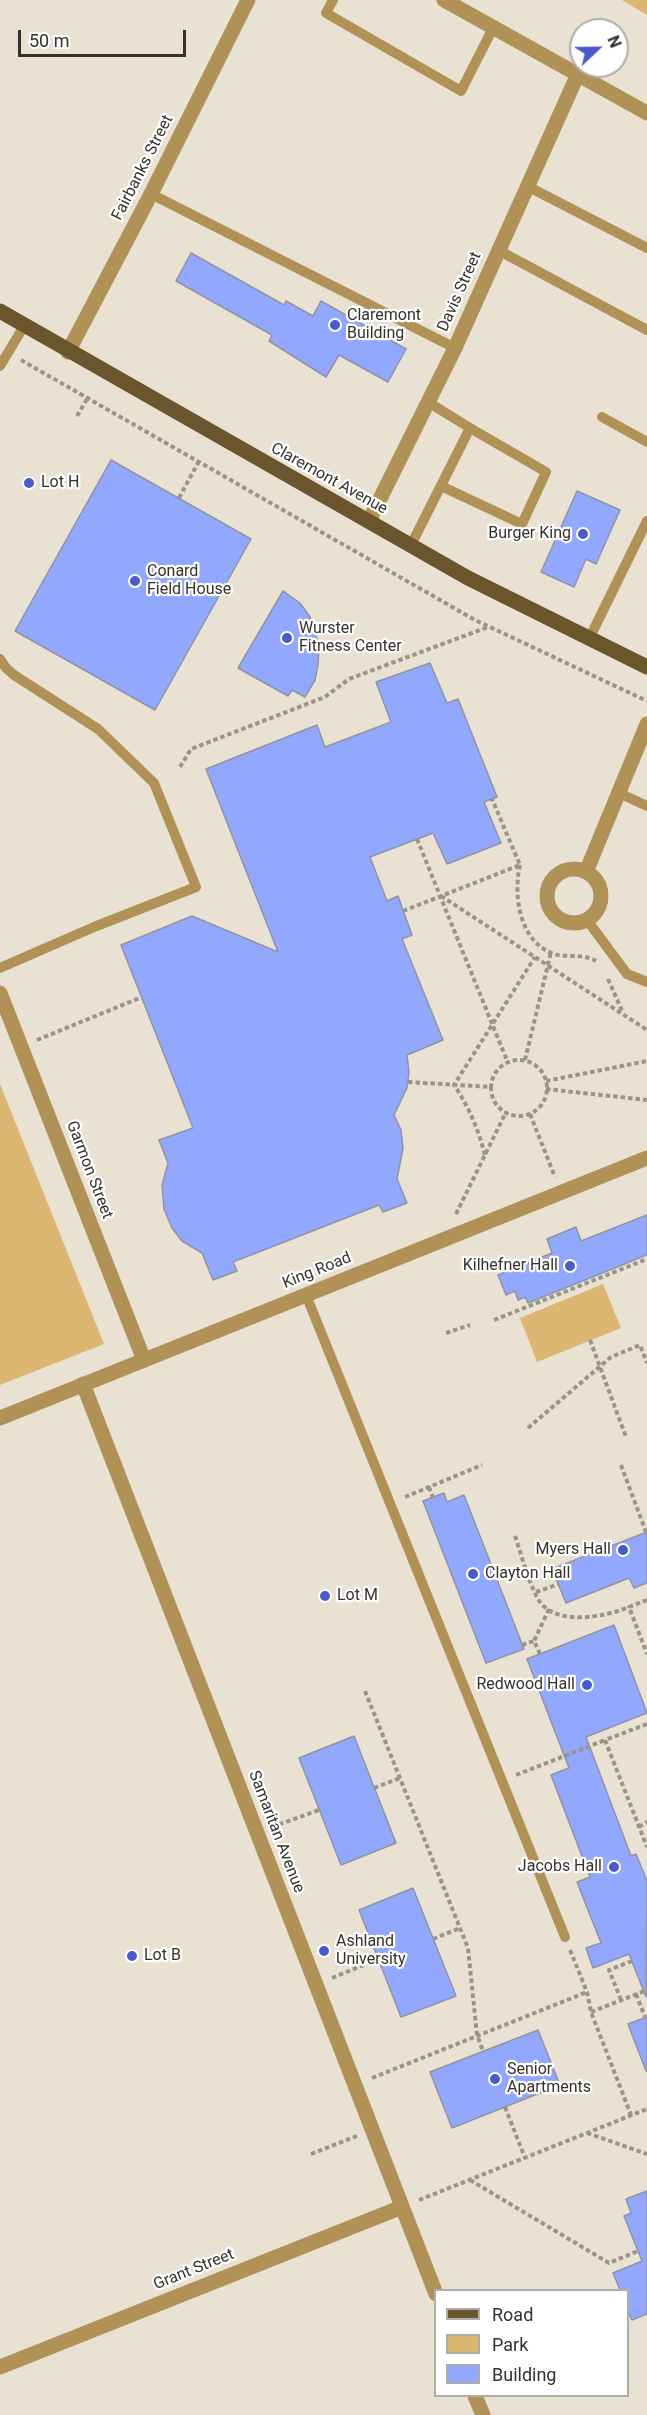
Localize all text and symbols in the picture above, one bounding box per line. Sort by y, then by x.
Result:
scale bar [21,18,189,56]
north arrow [569,18,629,78]
text: 50 m [29,30,69,51]
text: N [603,33,625,51]
street label: Fairbanks Street [108,112,178,224]
street label: Davis Street [434,249,486,335]
place label: Claremont Building [347,306,421,344]
marker: Claremont Building [328,318,342,332]
street label: Claremont Avenue [267,439,391,519]
place label: Lot H [41,473,79,493]
marker: Lot H [22,476,36,490]
place label: Burger King [488,524,571,544]
marker: Burger King [576,527,590,541]
place label: Conard Field House [147,562,231,600]
marker: Conard Field House [128,574,142,588]
place label: Wurster Fitness Center [299,619,402,657]
marker: Wurster Fitness Center [280,631,294,645]
street label: Garmon Street [62,1118,116,1222]
street label: King Road [280,1249,354,1293]
place label: Kilhefner Hall [463,1256,558,1276]
marker: Kilhefner Hall [563,1259,577,1273]
place label: Myers Hall [536,1540,611,1560]
marker: Myers Hall [616,1543,630,1557]
place label: Clayton Hall [485,1564,570,1584]
marker: Clayton Hall [466,1567,480,1581]
place label: Lot M [337,1586,378,1606]
marker: Lot M [318,1589,332,1603]
place label: Redwood Hall [476,1675,575,1695]
marker: Redwood Hall [580,1678,594,1692]
street label: Samaritan Avenue [244,1768,308,1896]
place label: Jacobs Hall [518,1857,602,1877]
marker: Jacobs Hall [607,1860,621,1874]
place label: Ashland University [336,1932,406,1970]
marker: Ashland University [317,1944,331,1958]
place label: Lot B [144,1946,181,1966]
marker: Lot B [125,1949,139,1963]
place label: Senior Apartments [507,2060,591,2098]
marker: Senior Apartments [488,2072,502,2086]
street label: Grant Street [151,2245,237,2295]
legend [434,2289,629,2397]
text: Road [492,2304,533,2325]
text: Park [492,2334,528,2355]
text: Building [492,2364,556,2385]

